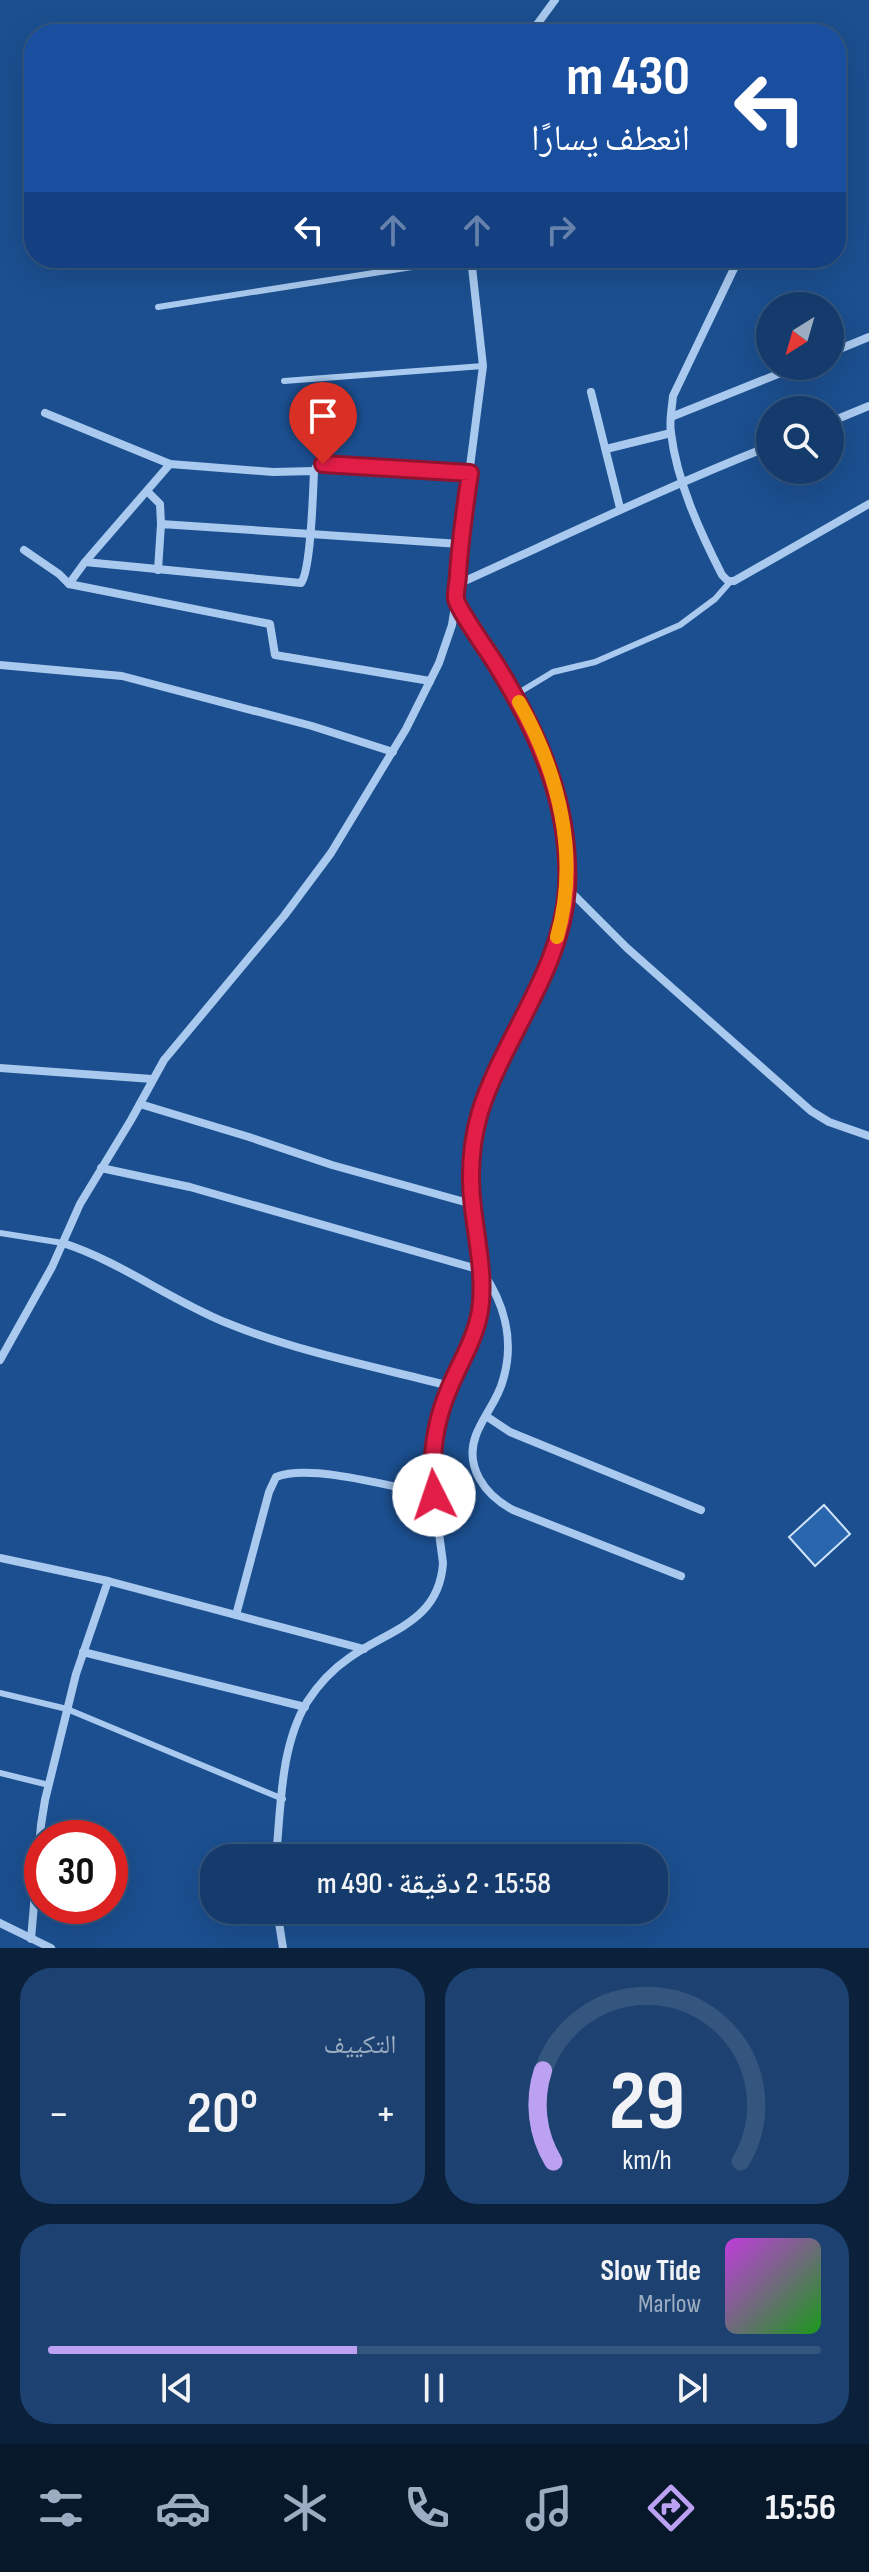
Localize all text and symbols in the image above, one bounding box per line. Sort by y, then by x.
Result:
text: 430 m [566,44,690,111]
icon: left [718,56,822,160]
text: انعطف يسارًا [531,118,690,161]
icon: left [287,208,331,252]
icon: ahead [371,208,415,252]
icon: ahead [455,208,499,252]
icon: right [539,208,583,252]
north arrow [756,292,844,380]
map controls [756,292,844,484]
pin [289,382,357,464]
icon: arrive [301,394,345,438]
button: search [756,396,844,484]
position arrow [392,1453,476,1537]
speed limit sign: 30 [24,1820,128,1924]
text: 15:58 · 2 دقيقة · 490 m [317,1866,551,1902]
text: التكييف [324,2030,397,2061]
text: 29 [609,2053,685,2153]
text: 20° [186,2078,258,2150]
text: − [48,2088,70,2141]
text: + [375,2088,396,2141]
text: km/h [622,2143,671,2178]
text: Slow Tide [601,2253,701,2289]
text: Marlow [638,2289,701,2320]
icon: previous [155,2366,199,2410]
icon: pause [412,2366,456,2410]
icon: next [670,2366,714,2410]
icon: filters [33,2480,89,2536]
icon: car [155,2480,211,2536]
icon: climate [277,2480,333,2536]
icon: phone [399,2480,455,2536]
icon: music [521,2480,577,2536]
icon: directions [643,2480,699,2536]
text: 15:56 [765,2487,836,2530]

